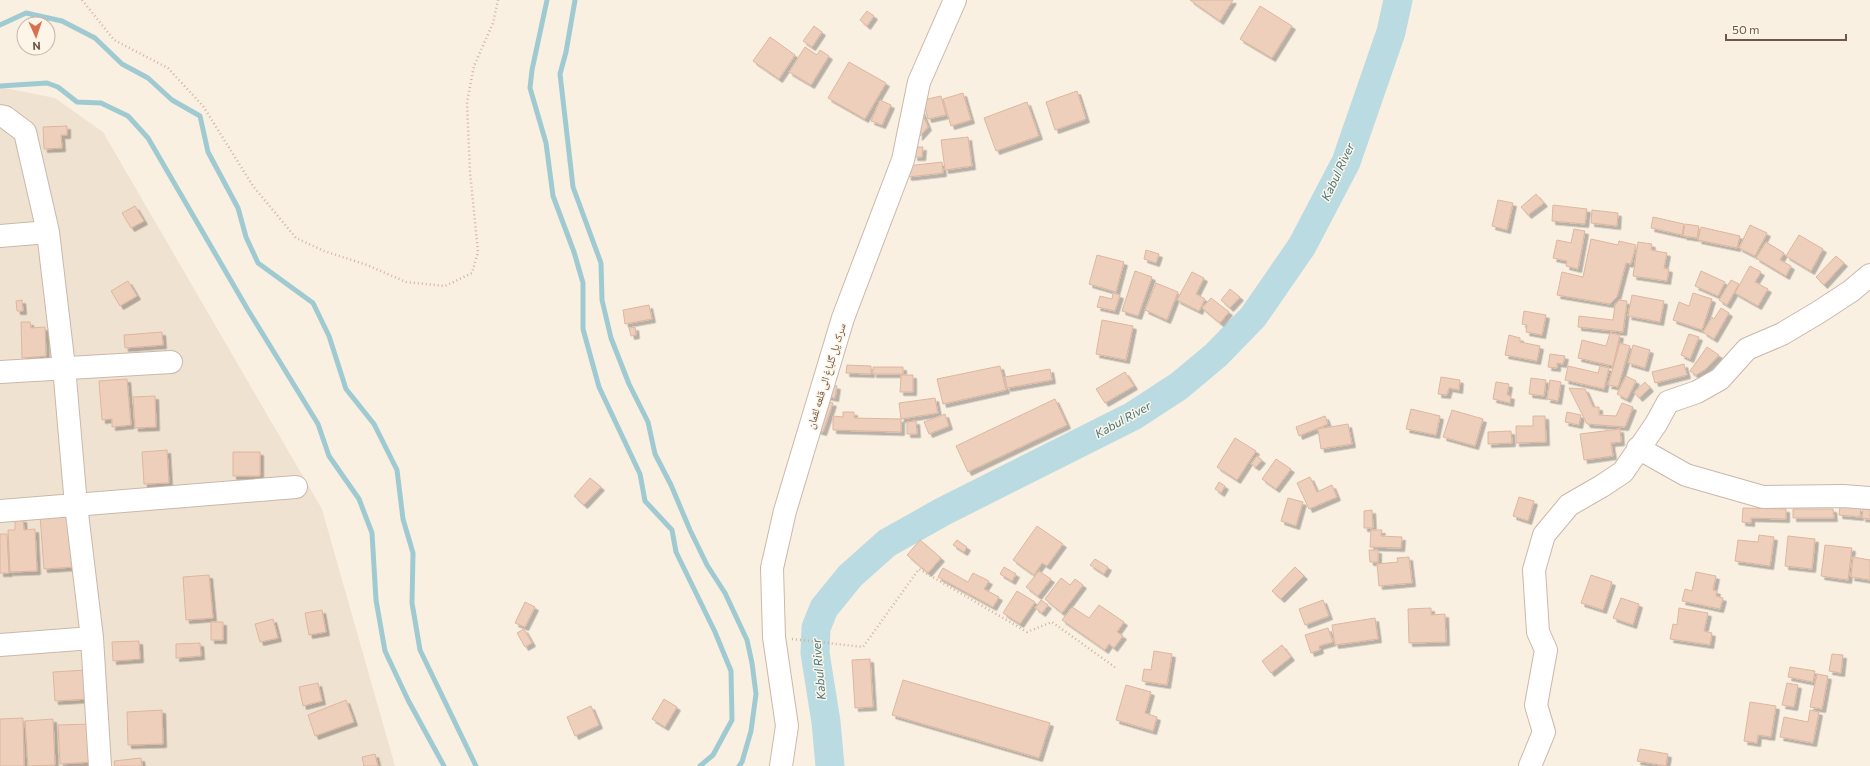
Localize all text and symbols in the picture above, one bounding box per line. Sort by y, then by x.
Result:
north arrow [16,16,56,56]
scale bar [1726,16,1846,42]
text: 50 m [1732,22,1760,36]
text: N [32,40,41,53]
water label: Kabul River [1318,140,1357,203]
street label: سرک پل گلباغ الی قلعه لقمان [803,321,849,431]
water label: Kabul River [1092,397,1154,440]
water label: Kabul River [808,637,828,700]

